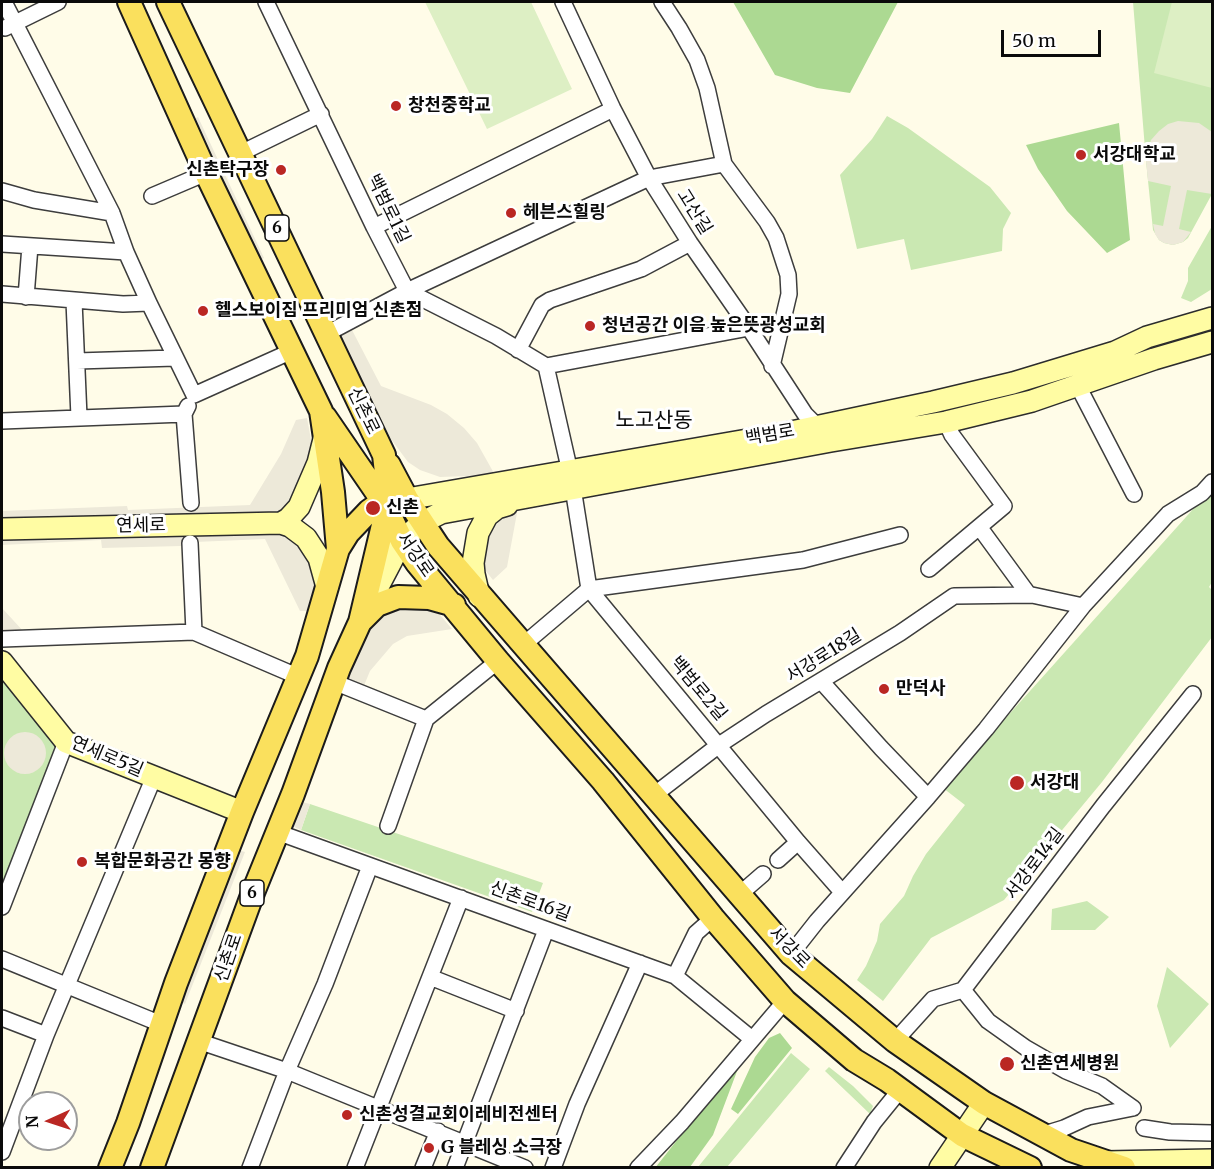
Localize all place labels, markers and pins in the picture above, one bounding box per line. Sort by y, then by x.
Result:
place label: 창천중학교 [408,95,491,117]
marker: 창천중학교 [389,99,403,113]
place label: 서강대학교 [1093,144,1176,166]
marker: 서강대학교 [1074,148,1088,162]
place label: 신촌탁구장 [186,159,269,181]
marker: 신촌탁구장 [274,163,288,177]
place label: 헤븐스힐링 [523,202,606,224]
marker: 헤븐스힐링 [504,206,518,220]
place label: 헬스보이짐 프리미엄 신촌점 [215,300,422,322]
marker: 헬스보이짐 프리미엄 신촌점 [196,304,210,318]
place label: 청년공간 이음 높은뜻광성교회 [602,315,826,337]
marker: 청년공간 이음 높은뜻광성교회 [583,319,597,333]
place label: 신촌 [386,497,419,519]
marker: 신촌 [364,499,382,517]
place label: 만덕사 [896,678,946,700]
marker: 만덕사 [877,682,891,696]
place label: 서강대 [1030,772,1080,794]
marker: 서강대 [1008,774,1026,792]
place label: 복합문화공간 몽향 [94,851,231,873]
marker: 복합문화공간 몽향 [75,855,89,869]
place label: 신촌연세병원 [1020,1053,1119,1075]
marker: 신촌연세병원 [998,1055,1016,1073]
place label: 신촌성결교회이레비전센터 [359,1104,558,1126]
marker: 신촌성결교회이레비전센터 [340,1108,354,1122]
place label: G 블레싱 소극장 [441,1137,562,1159]
marker: G 블레싱 소극장 [422,1141,436,1155]

